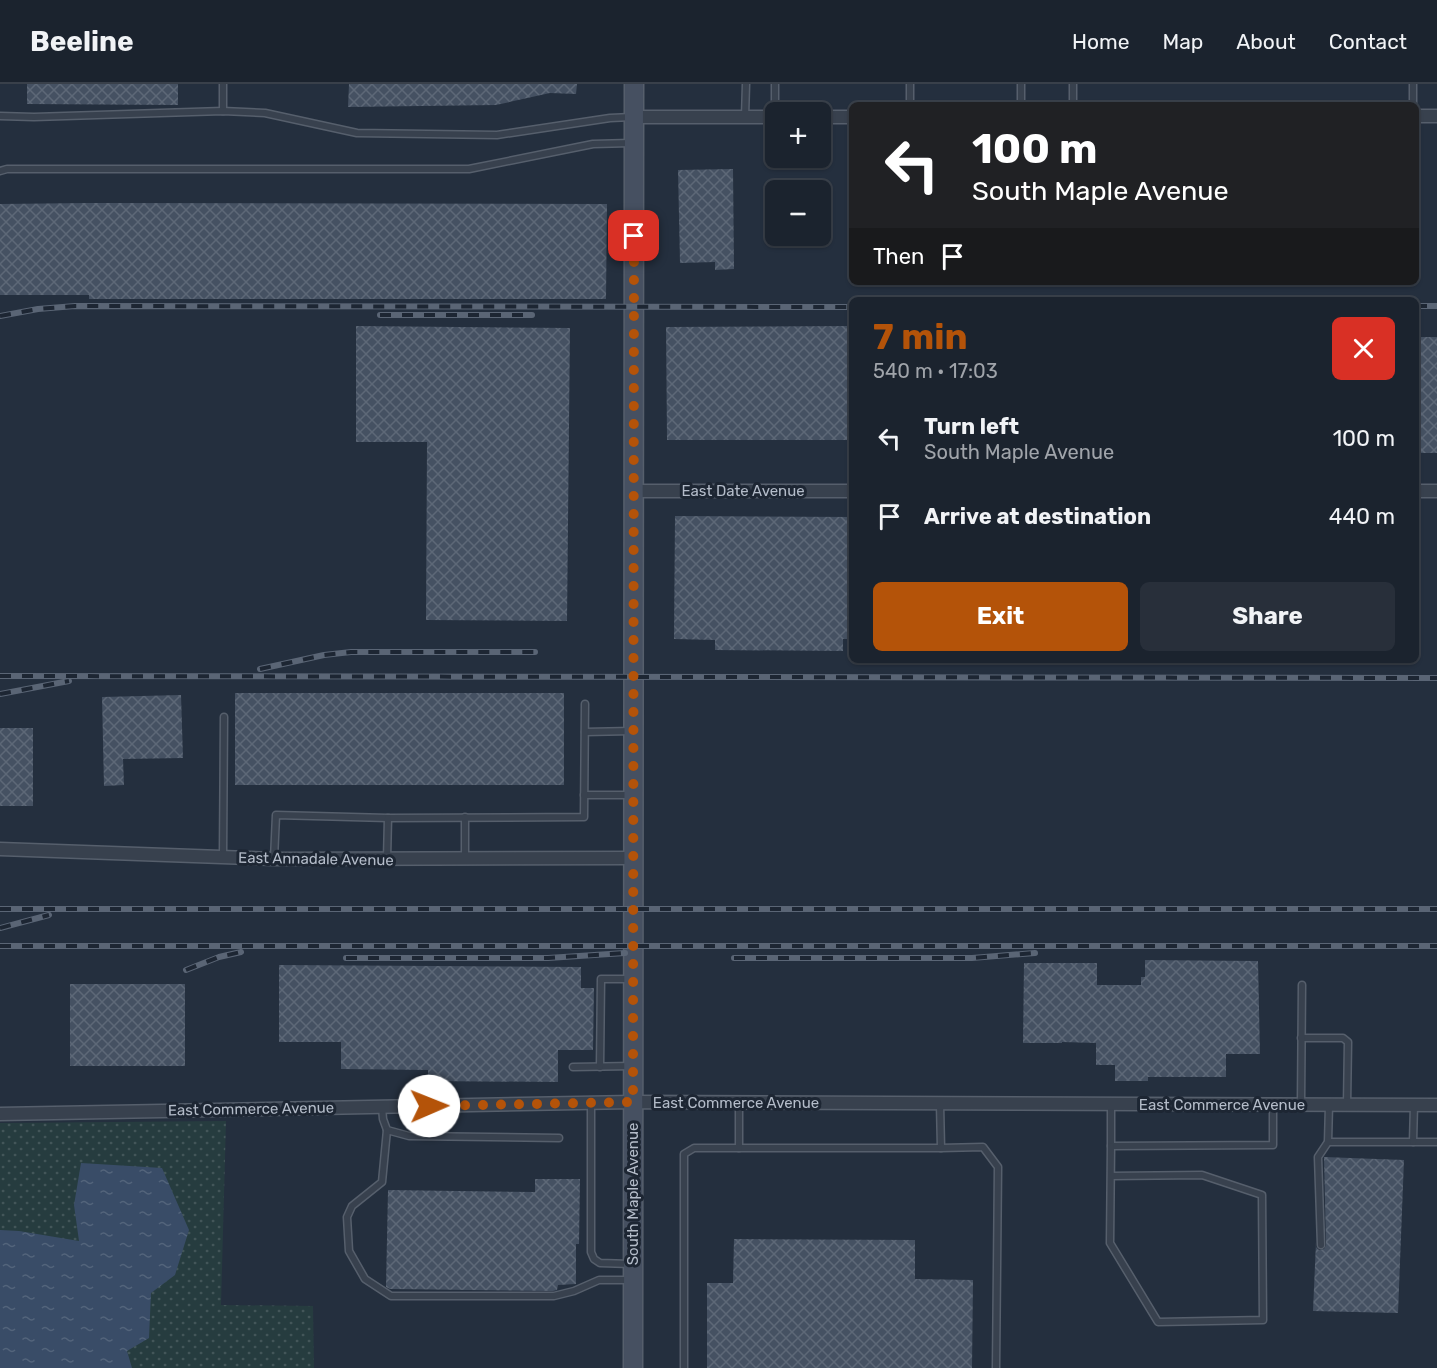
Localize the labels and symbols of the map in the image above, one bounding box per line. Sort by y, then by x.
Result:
pin [608,210,659,261]
street label: East Date Avenue [681,482,805,500]
street label: East Annadale Avenue [238,849,394,869]
position arrow [397,1074,461,1138]
street label: East Commerce Avenue [653,1094,819,1112]
street label: East Commerce Avenue [1139,1096,1305,1114]
street label: East Commerce Avenue [168,1099,334,1119]
street label: South Maple Avenue [624,1123,642,1265]

